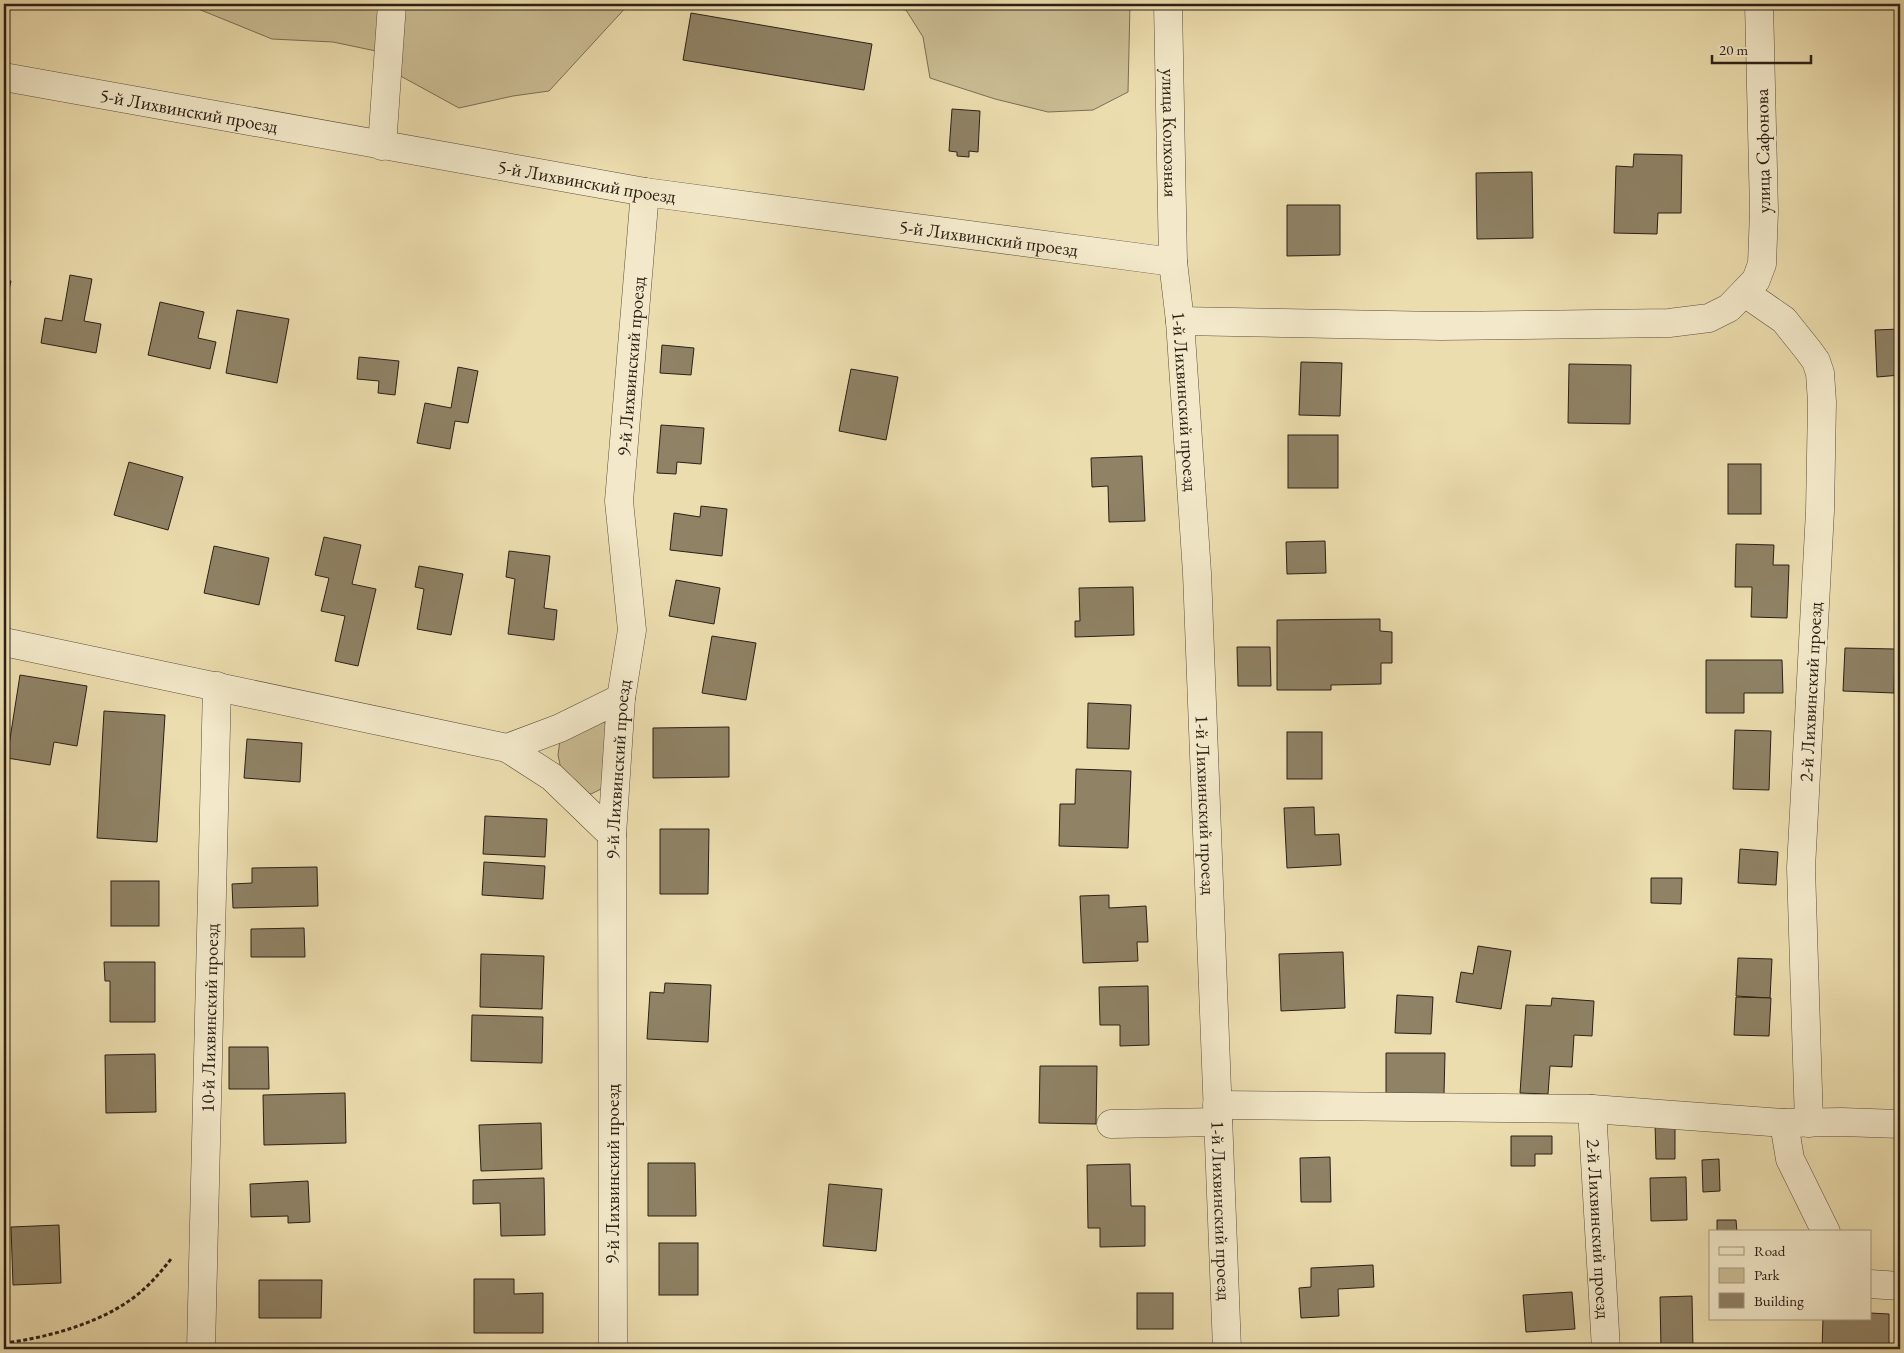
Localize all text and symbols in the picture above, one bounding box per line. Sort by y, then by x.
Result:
scale bar [1712,32,1810,64]
text: 20 m [1719,40,1748,59]
street label: улица Колхозная [1156,68,1184,198]
street label: 5-й Лихвинский проезд [98,82,280,139]
street label: улица Сафонова [1749,88,1776,214]
street label: 5-й Лихвинский проезд [496,154,678,209]
street label: 5-й Лихвинский проезд [898,214,1080,262]
street label: 9-й Лихвинский проезд [611,275,651,457]
street label: 1-й Лихвинский проезд [1166,310,1203,493]
street label: 2-й Лихвинский проезд [1793,601,1828,783]
street label: 9-й Лихвинский проезд [600,677,637,859]
street label: 1-й Лихвинский проезд [1189,714,1221,896]
street label: 10-й Лихвинский проезд [195,923,224,1113]
street label: 9-й Лихвинский проезд [600,1084,625,1264]
street label: 1-й Лихвинский проезд [1205,1120,1237,1301]
street label: 2-й Лихвинский проезд [1581,1138,1616,1320]
legend [1709,1230,1872,1320]
text: Road [1754,1241,1786,1260]
text: Park [1754,1265,1781,1284]
text: Building [1754,1291,1804,1310]

